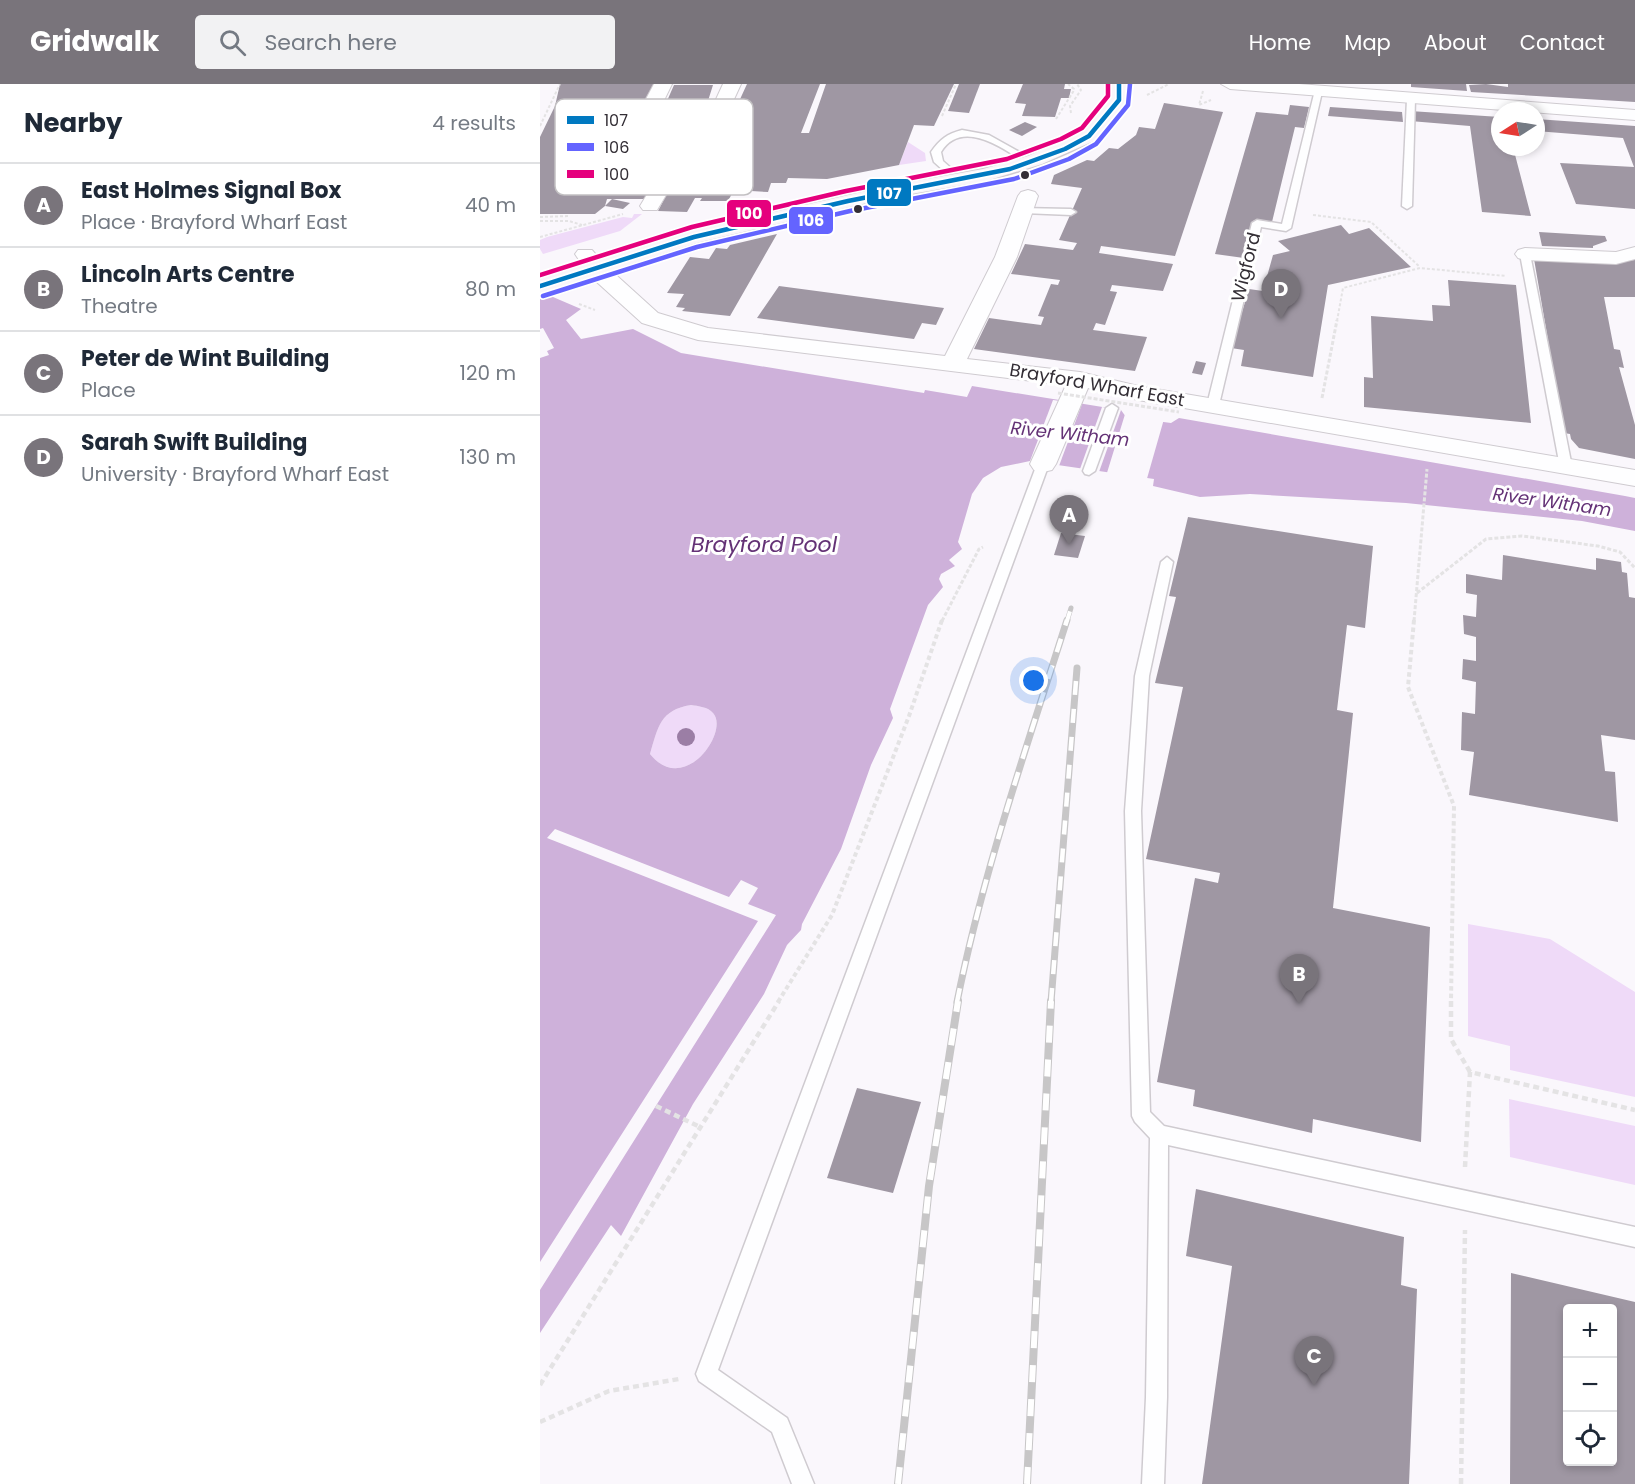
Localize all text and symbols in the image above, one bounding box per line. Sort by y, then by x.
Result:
search box [195,15,615,69]
text: Gridwalk [30,22,159,61]
icon: search [216,26,249,59]
text: Search here [264,27,397,58]
text: Home [1249,28,1311,57]
text: Map [1344,28,1391,57]
text: About [1424,28,1487,57]
text: Contact [1520,28,1605,57]
legend [555,99,753,195]
north arrow [1491,102,1545,156]
text: Nearby [24,105,122,141]
text: 4 results [432,109,516,137]
text: 107 [604,109,628,132]
text: 106 [604,136,629,159]
text: 100 [604,163,629,186]
unlabelled marker [1019,169,1031,181]
text: East Holmes Signal Box [81,175,341,206]
line badge: 107 [866,178,912,207]
text: 107 [876,182,902,205]
text: A [36,191,51,219]
text: 40 m [465,191,516,219]
line badge: 100 [726,199,772,228]
text: 100 [736,202,762,225]
unlabelled marker [852,203,864,215]
line badge: 106 [788,206,834,235]
text: Place · Brayford Wharf East [81,208,347,236]
text: 106 [798,209,824,232]
street label: Wigford [1225,230,1266,304]
text: Lincoln Arts Centre [81,259,295,290]
pin: D [1262,270,1300,319]
text: B [37,275,50,303]
text: 80 m [465,275,516,303]
text: Theatre [81,292,158,320]
text: Peter de Wint Building [81,343,330,374]
street label: Brayford Wharf East [1008,357,1187,412]
text: C [36,359,51,387]
text: 120 m [460,359,516,387]
text: Place [81,376,136,404]
water label: River Witham [1009,415,1131,452]
text: Sarah Swift Building [81,427,307,458]
text: D [36,443,51,471]
text: 130 m [459,443,516,471]
text: University · Brayford Wharf East [81,460,389,488]
water label: River Witham [1491,481,1613,522]
pin: A [1050,496,1088,545]
water label: Brayford Pool [691,529,838,560]
your location [1019,666,1048,695]
pin: B [1280,954,1318,1004]
map controls [1563,1304,1617,1466]
button: + [1563,1304,1617,1358]
pin: C [1294,1336,1334,1386]
button: − [1563,1358,1617,1412]
button: locate [1563,1412,1617,1466]

